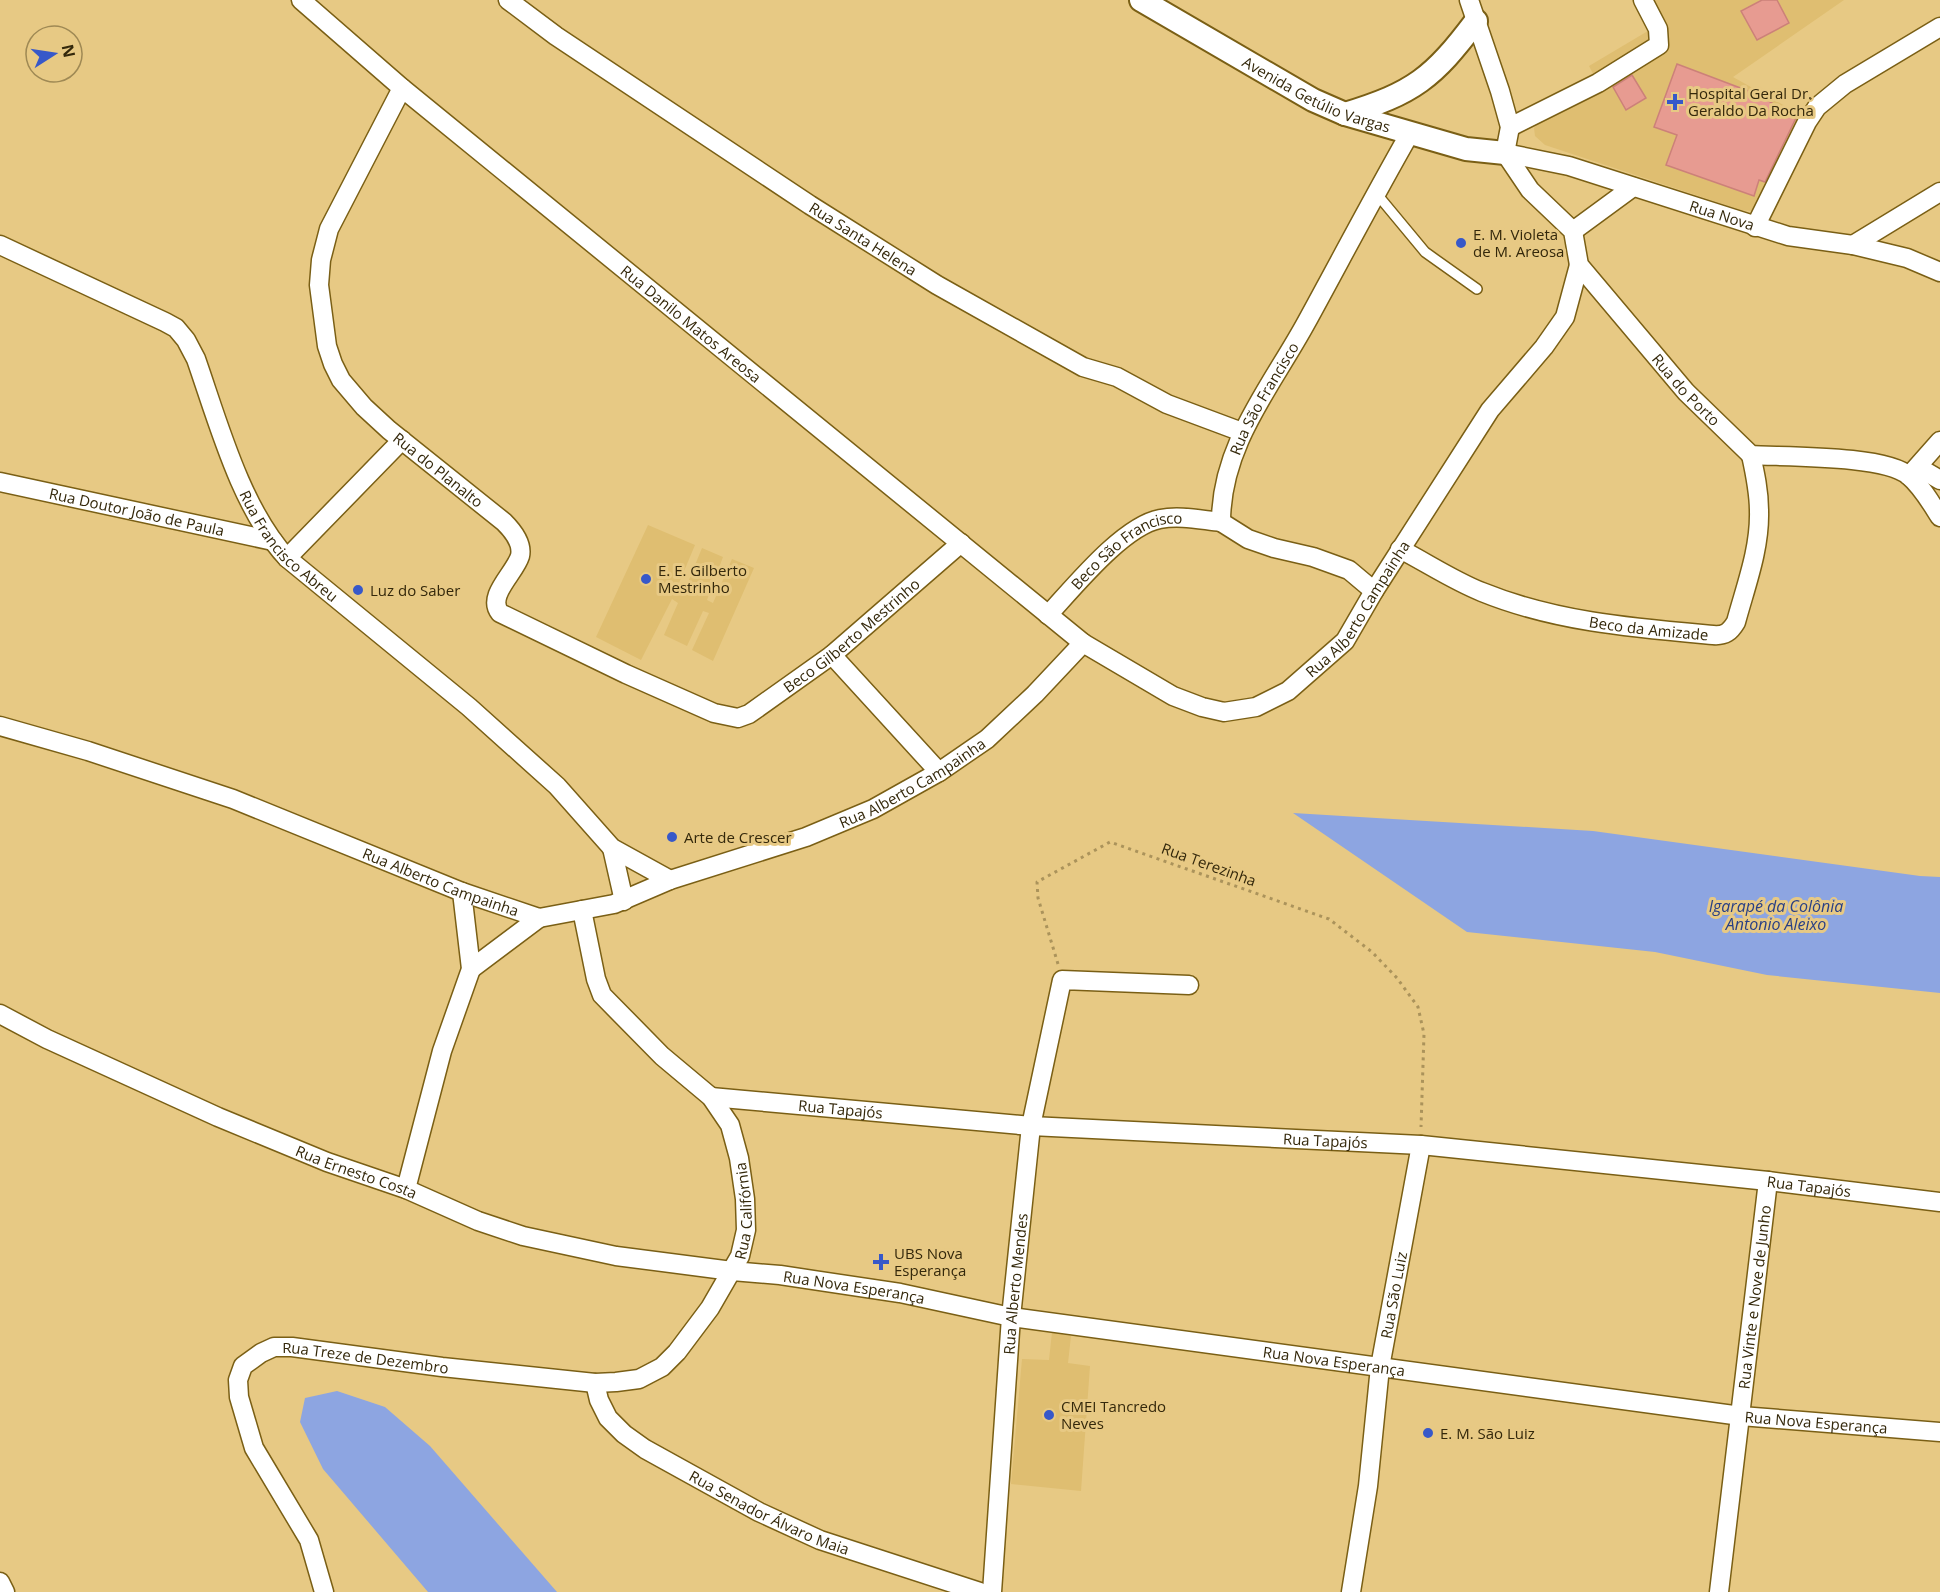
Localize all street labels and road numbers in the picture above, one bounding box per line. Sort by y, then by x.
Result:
street label: Avenida Getúlio Vargas [1239,51,1393,137]
street label: Rua Nova [1687,195,1757,235]
street label: Rua Santa Helena [806,197,921,280]
street label: Rua Danilo Matos Areosa [617,260,766,387]
street label: Rua São Francisco [1225,338,1303,458]
street label: Rua do Porto [1648,349,1725,430]
street label: Rua do Planalto [389,427,488,512]
street label: Rua Doutor João de Paula [47,483,226,540]
street label: Rua Francisco Abreu [235,487,342,606]
street label: Beco São Francisco [1066,507,1182,593]
street label: Rua Alberto Campainha [1301,537,1414,681]
street label: Beco Gilberto Mestrinho [779,574,924,697]
street label: Beco da Amizade [1588,611,1709,645]
street label: Rua Alberto Campainha [836,733,989,832]
street label: Rua Terezinha [1159,838,1259,890]
street label: Rua Alberto Campainha [360,843,522,921]
street label: Rua Tapajós [797,1095,884,1123]
street label: Rua Tapajós [1282,1128,1368,1152]
street label: Rua Ernesto Costa [293,1140,420,1203]
street label: Rua Califórnia [730,1161,756,1261]
street label: Rua Tapajós [1766,1171,1852,1201]
street label: Rua Vinte e Nove de Junho [1733,1204,1775,1390]
street label: Rua Alberto Mendes [998,1212,1032,1355]
street label: Rua São Luiz [1375,1250,1411,1340]
street label: Rua Nova Esperança [782,1266,927,1308]
street label: Rua Treze de Dezembro [282,1337,450,1378]
street label: Rua Nova Esperança [1262,1341,1406,1380]
street label: Rua Nova Esperança [1744,1406,1888,1438]
street label: Rua Senador Álvaro Maia [686,1466,852,1559]

